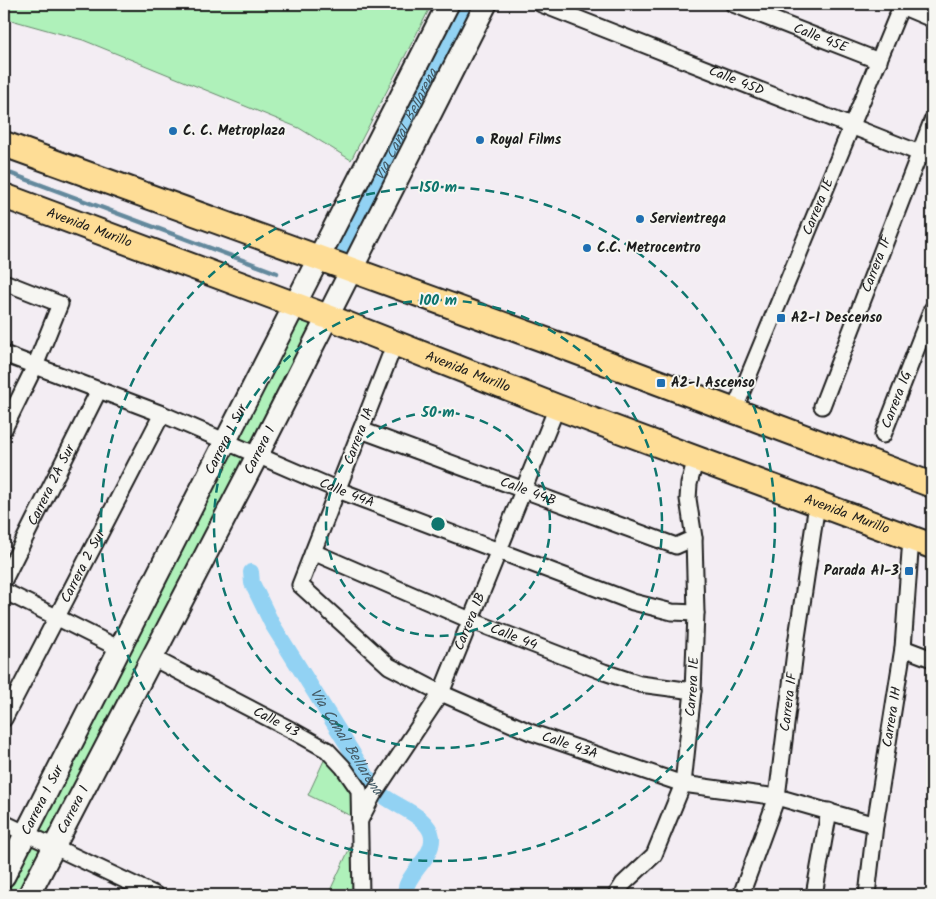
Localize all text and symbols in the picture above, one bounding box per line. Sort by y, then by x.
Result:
street label: Calle 45E [790,18,852,59]
street label: Calle 45D [705,60,767,102]
water label: Via Canal Bellarena [368,64,446,185]
place label: C. C. Metroplaza [183,120,285,142]
marker: C. C. Metroplaza [167,125,179,137]
place label: Royal Films [490,129,562,151]
marker: Royal Films [474,134,486,146]
street label: Carrera 1E [797,174,840,239]
text: 150 m [419,176,457,200]
street label: Avenida Murillo [43,202,135,254]
place label: Servientrega [650,208,726,230]
marker: Servientrega [634,213,646,225]
street label: Carrera 1F [856,231,898,296]
place label: C.C. Metrocentro [597,237,701,259]
marker: C.C. Metrocentro [581,242,593,254]
text: 100 m [419,289,457,313]
place label: A2-1 Descenso [791,307,883,329]
marker: A2-1 Descenso [775,312,787,324]
street label: Avenida Murillo [422,345,514,399]
street label: Carrera 1G [876,367,918,432]
place label: A2-1 Ascenso [671,372,755,394]
marker: A2-1 Ascenso [655,377,667,389]
street label: Carrera 1 Sur [199,399,254,478]
text: 50 m [420,401,455,425]
street label: Carrera 1A [338,404,380,468]
street label: Carrera 1 [238,422,281,478]
street label: Carrera 2A Sur [22,439,82,530]
street label: Calle 44B [497,471,559,512]
street label: Calle 44A [316,472,378,514]
street label: Avenida Murillo [801,489,893,540]
centre of rings [429,515,447,533]
street label: Carrera 2 Sur [55,524,112,607]
place label: Parada A1-3 [824,560,899,582]
marker: Parada A1-3 [903,565,915,577]
street label: Carrera 1B [448,589,492,654]
street label: Calle 44 [487,618,541,656]
street label: Carrera 1E [679,656,705,718]
street label: Carrera 1F [774,670,804,733]
water label: Via Canal Bellarena [303,684,388,803]
street label: Carrera 1H [876,685,908,749]
street label: Calle 43 [249,701,303,743]
street label: Calle 43A [539,726,601,765]
street label: Carrera 1 Sur [15,760,70,839]
street label: Carrera 1 [52,782,95,838]

